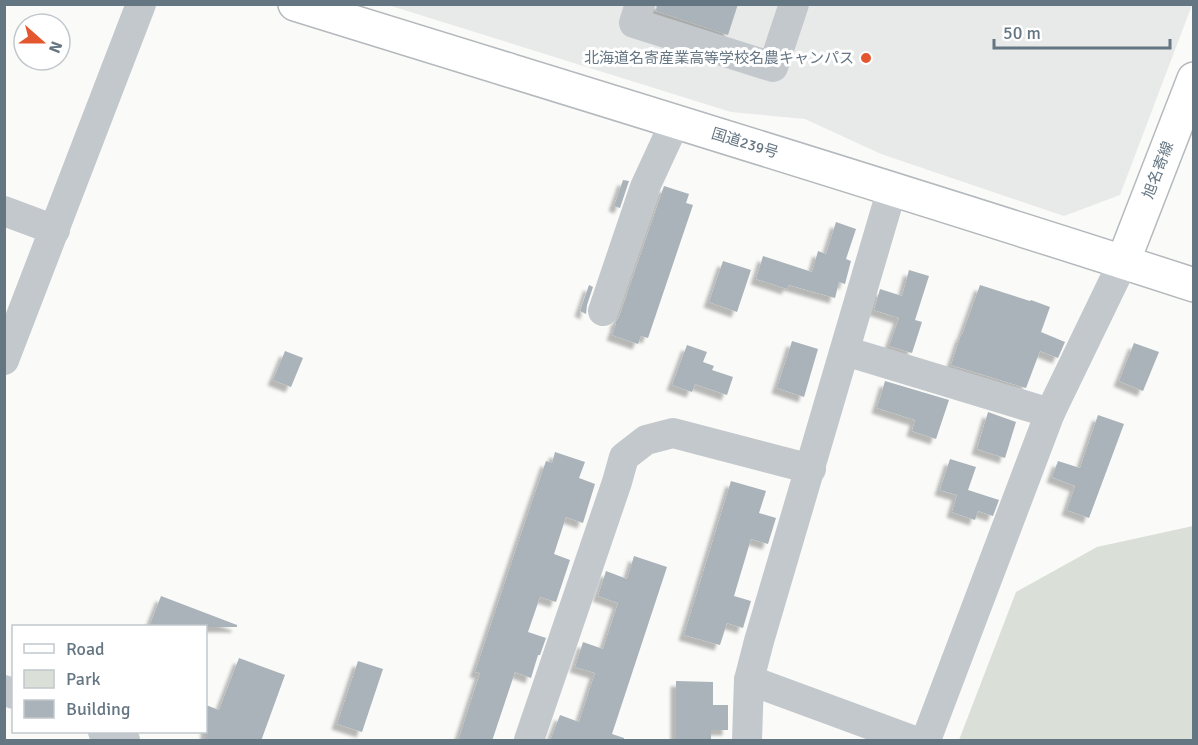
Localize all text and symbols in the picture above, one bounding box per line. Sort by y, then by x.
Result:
north arrow [12,12,72,72]
scale bar [994,12,1170,50]
text: 50 m [1003,22,1041,44]
text: N [44,38,66,56]
place label: 北海道名寄産業高等学校名農キャンパス [584,49,854,67]
marker: 北海道名寄産業高等学校名農キャンパス [859,51,873,65]
street label: 国道239号 [709,124,781,162]
street label: 旭名寄線 [1139,139,1177,201]
legend [12,625,207,733]
text: Road [66,638,105,660]
text: Park [66,668,101,690]
text: Building [66,698,130,720]

